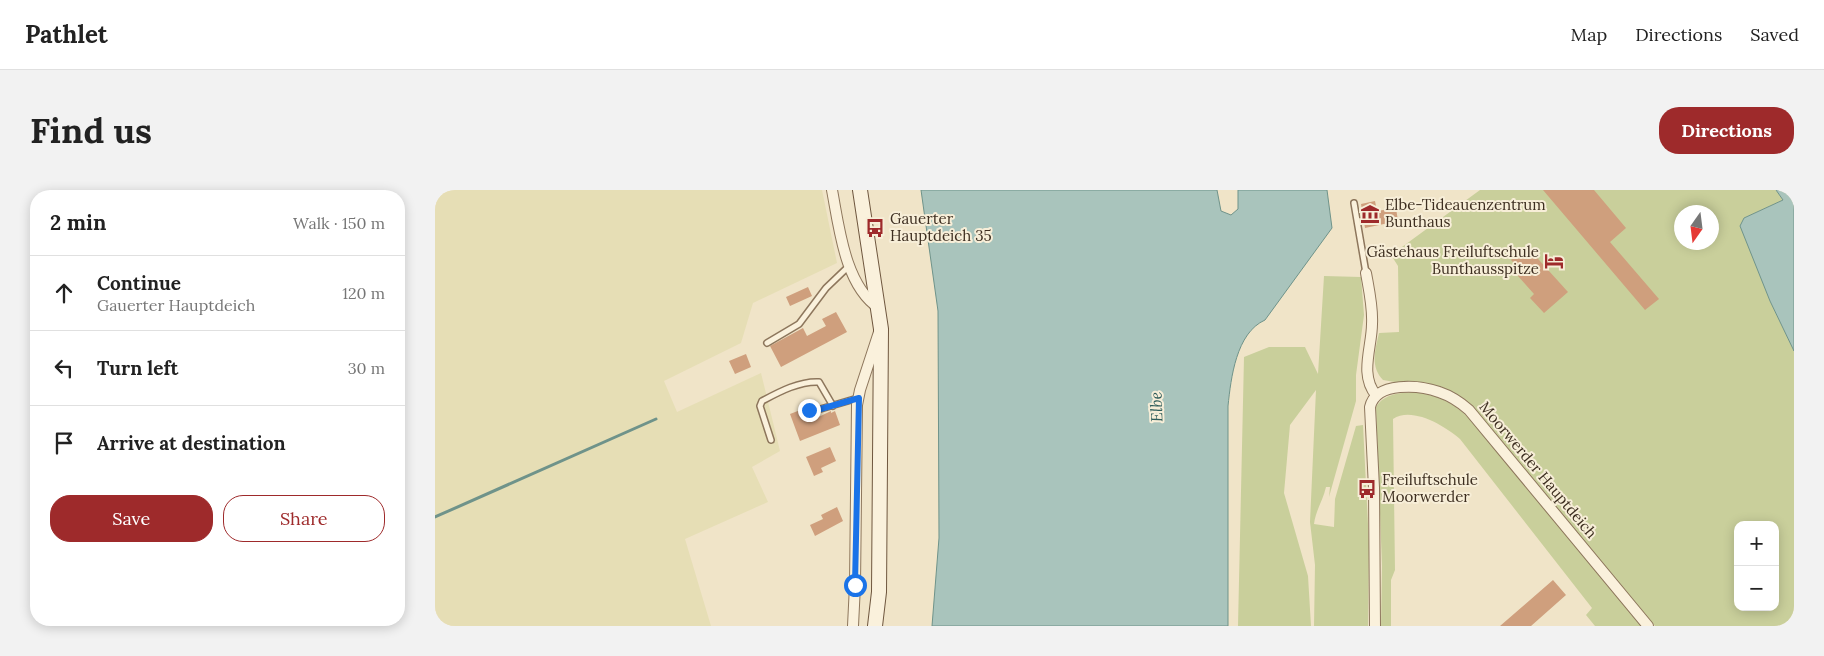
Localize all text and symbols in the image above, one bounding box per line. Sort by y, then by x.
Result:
text: Pathlet [25,19,108,50]
text: Map [1571,23,1607,46]
text: Directions [1635,23,1722,46]
text: Saved [1750,23,1799,46]
button: Directions [1659,107,1794,154]
text: Find us [30,108,152,153]
place label: Elbe-Tideauenzentrum Bunthaus [1385,195,1546,231]
museum icon: Elbe-Tideauenzentrum Bunthaus [1359,203,1381,225]
north arrow [1674,205,1719,250]
text: 2 min [50,209,106,236]
place label: Gauerter Hauptdeich 35 [890,209,992,245]
text: Walk · 150 m [293,213,385,233]
bus stop icon: Gauerter Hauptdeich 35 [864,217,886,239]
place label: Gästehaus Freiluftschule Bunthausspitze [1367,242,1539,278]
hotel icon: Gästehaus Freiluftschule Bunthausspitze [1543,250,1565,272]
text: Continue [97,271,181,295]
icon: ahead [50,279,78,307]
text: 120 m [342,283,385,303]
text: Gauerter Hauptdeich [97,295,255,315]
icon: left [50,354,78,382]
text: Turn left [97,356,178,380]
text: 30 m [348,358,385,378]
water label: Elbe [1145,391,1167,422]
street label: Moorwerder Hauptdeich [1476,397,1601,542]
route end [798,399,821,422]
icon: arrive [50,429,78,457]
text: Arrive at destination [97,431,286,455]
place label: Freiluftschule Moorwerder [1382,470,1478,506]
bus stop icon: Freiluftschule Moorwerder [1356,478,1378,500]
button: Save [50,495,213,542]
button: Share [223,495,385,542]
map controls [1734,521,1779,611]
button: + [1734,521,1779,566]
button: − [1734,566,1779,611]
route start [844,574,867,597]

